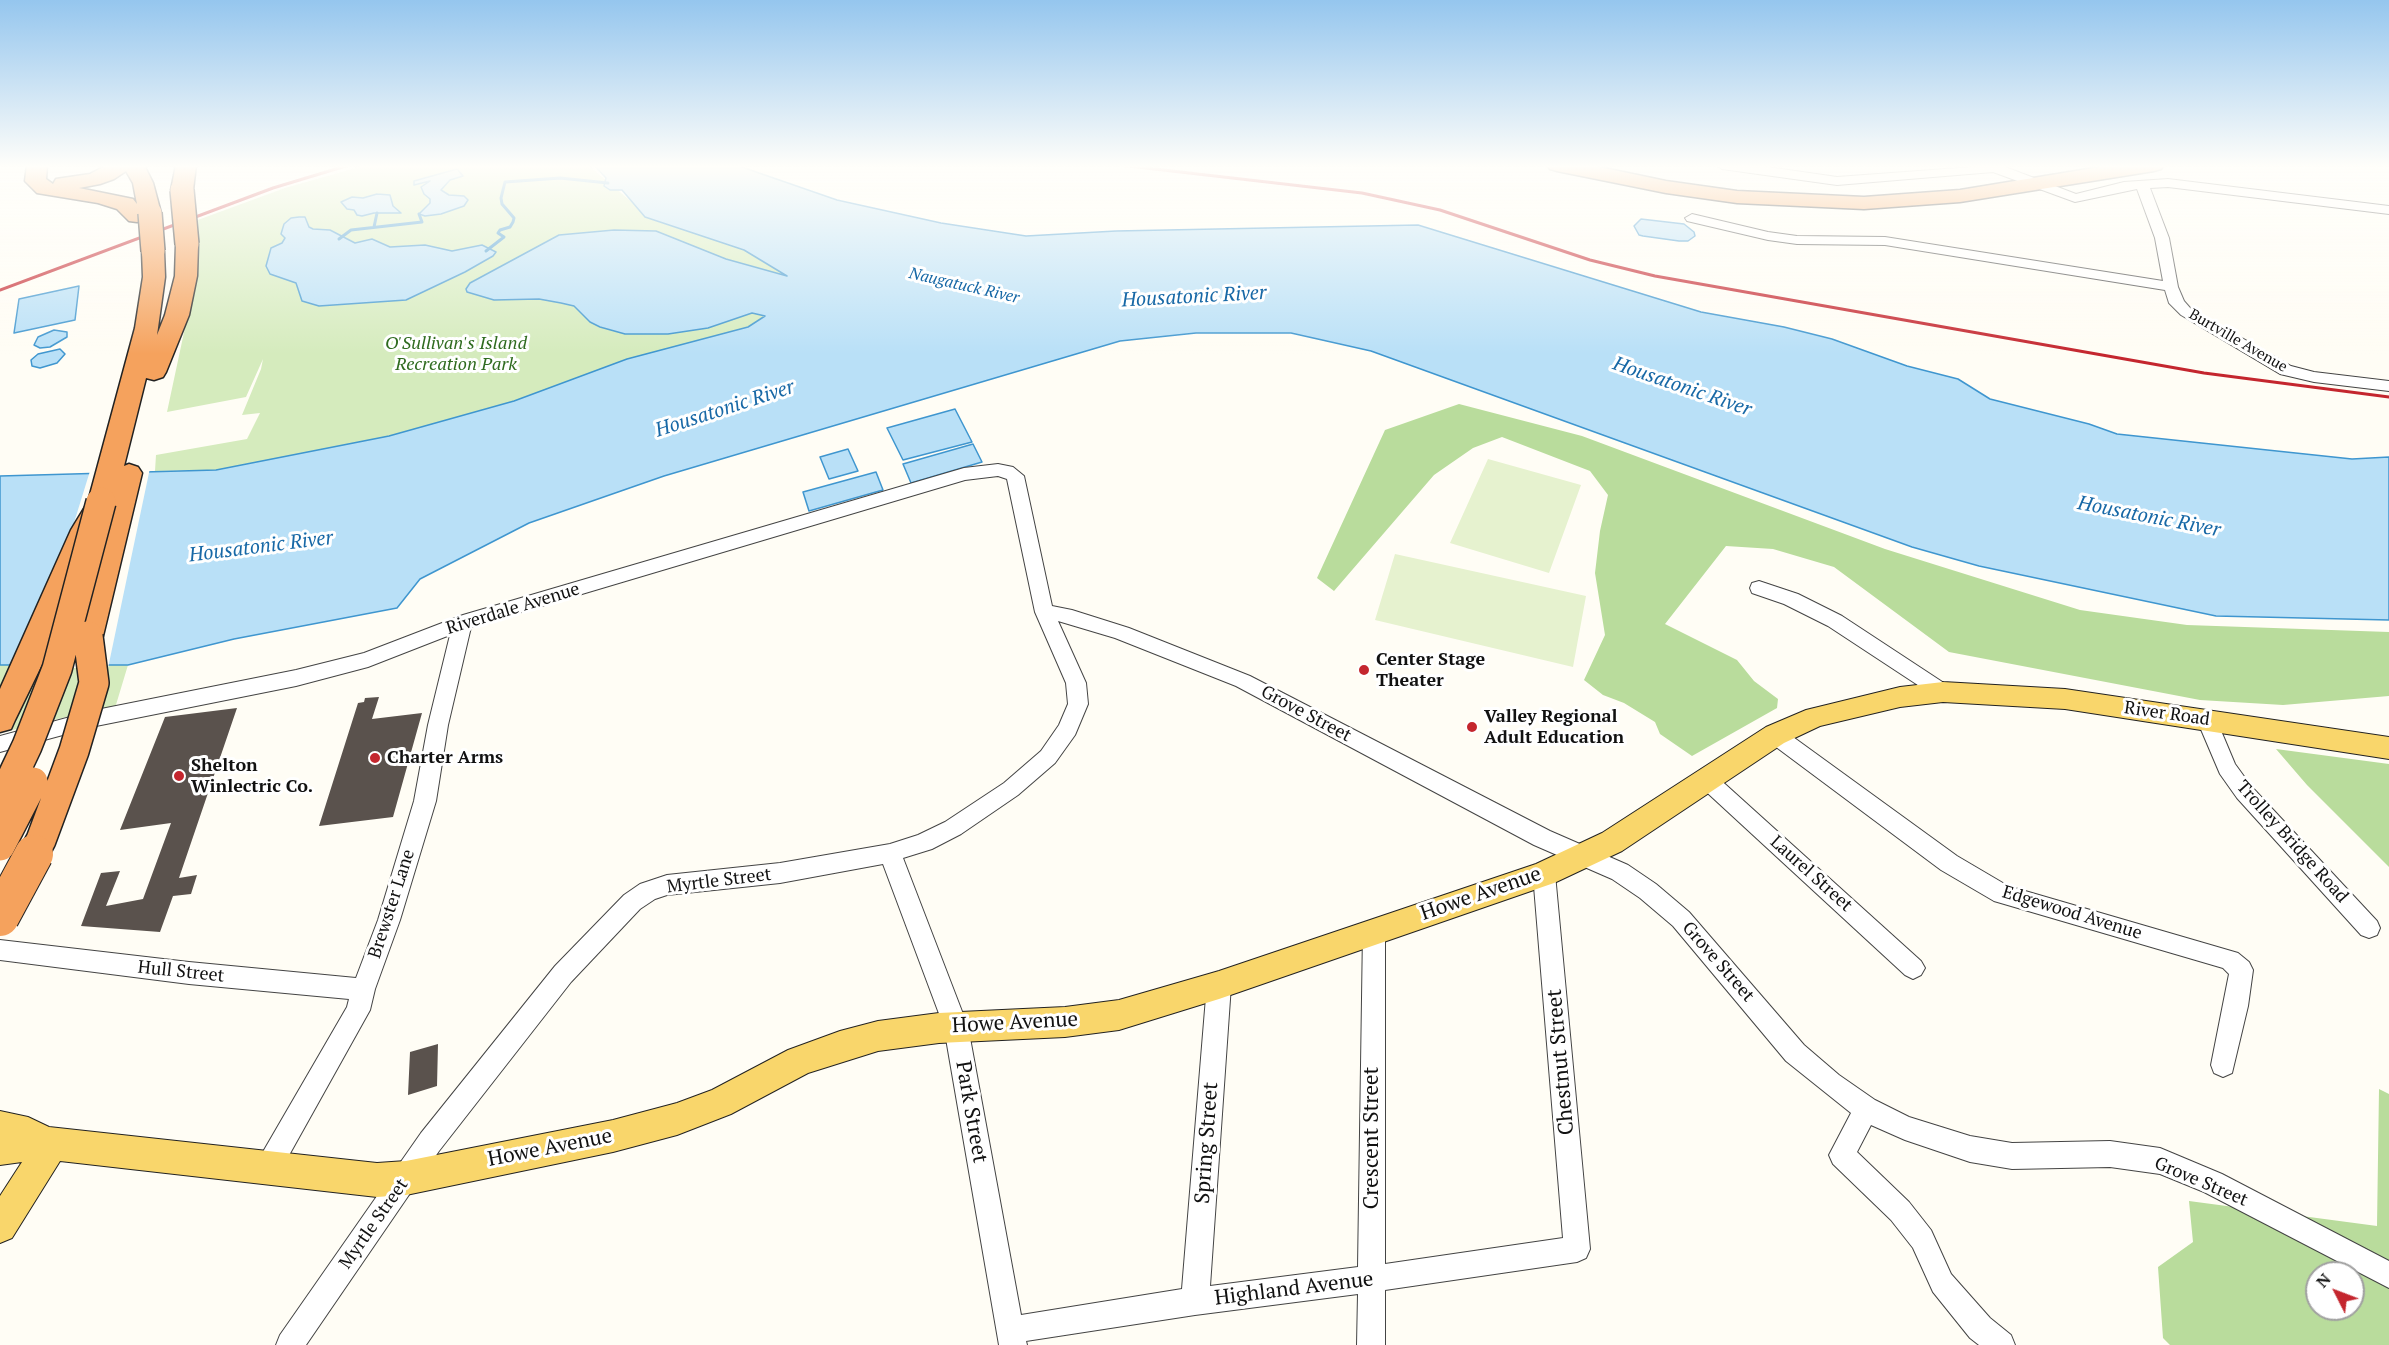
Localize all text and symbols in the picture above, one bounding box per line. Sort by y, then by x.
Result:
water label: Naugatuck River [907,264,1021,308]
water label: Housatonic River [1121,281,1267,313]
street label: Burtville Avenue [2186,306,2290,376]
park label: O'Sullivan's Island Recreation Park [385,333,527,376]
water label: Housatonic River [1610,352,1754,422]
water label: Housatonic River [652,375,798,443]
water label: Housatonic River [2076,491,2222,543]
water label: Housatonic River [188,526,334,568]
street label: Riverdale Avenue [444,578,582,640]
place label: Center Stage Theater [1376,649,1485,692]
marker: Center Stage Theater [1357,663,1371,677]
street label: Grove Street [1257,681,1355,747]
street label: River Road [2123,697,2211,731]
place label: Valley Regional Adult Education [1484,706,1624,748]
marker: Valley Regional Adult Education [1465,720,1479,734]
place label: Charter Arms [387,747,503,769]
marker: Charter Arms [368,751,382,765]
place label: Shelton Winlectric Co. [191,755,313,798]
marker: Shelton Winlectric Co. [172,769,186,783]
street label: Trolley Bridge Road [2231,776,2353,908]
street label: Laurel Street [1765,831,1857,917]
street label: Brewster Lane [364,847,420,961]
street label: Howe Avenue [1417,862,1545,926]
street label: Myrtle Street [665,864,773,898]
street label: Edgewood Avenue [1999,881,2145,945]
street label: Grove Street [1677,917,1759,1007]
street label: Hull Street [137,957,225,987]
street label: Chestnut Street [1542,988,1580,1136]
street label: Howe Avenue [951,1007,1079,1039]
street label: Park Street [950,1059,992,1165]
street label: Crescent Street [1359,1067,1385,1209]
street label: Spring Street [1190,1081,1224,1205]
street label: Howe Avenue [486,1124,614,1172]
street label: Grove Street [2151,1153,2251,1211]
street label: Myrtle Street [335,1175,413,1273]
north arrow [2305,1261,2365,1321]
street label: Highland Avenue [1213,1267,1375,1311]
text: N [2311,1268,2335,1292]

